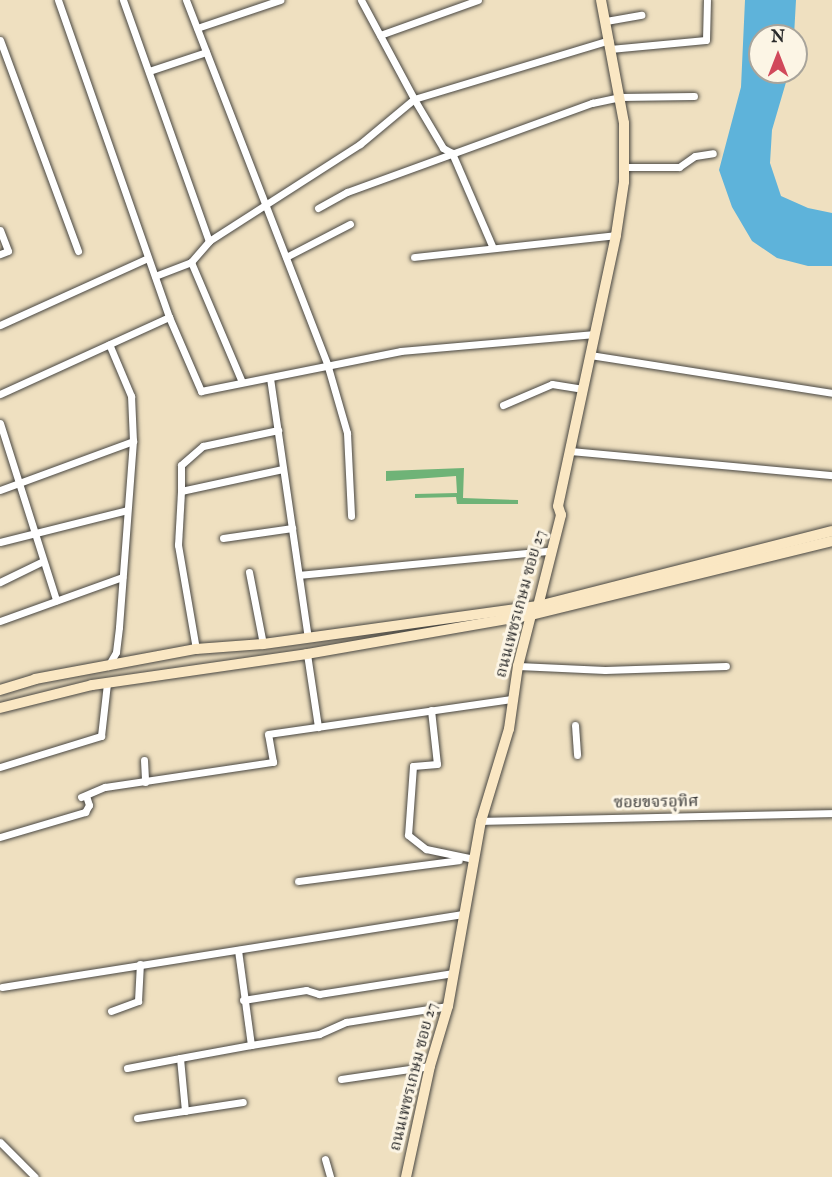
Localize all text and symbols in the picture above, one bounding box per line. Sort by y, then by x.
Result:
north arrow [748,24,808,84]
text: N [771,28,785,48]
street label: ถนนเพชรเกษม ซอย 27 [492,528,550,680]
street label: ซอยขจรอุทิศ [613,793,699,813]
street label: ถนนเพชรเกษม ซอย 27 [386,1001,442,1153]

